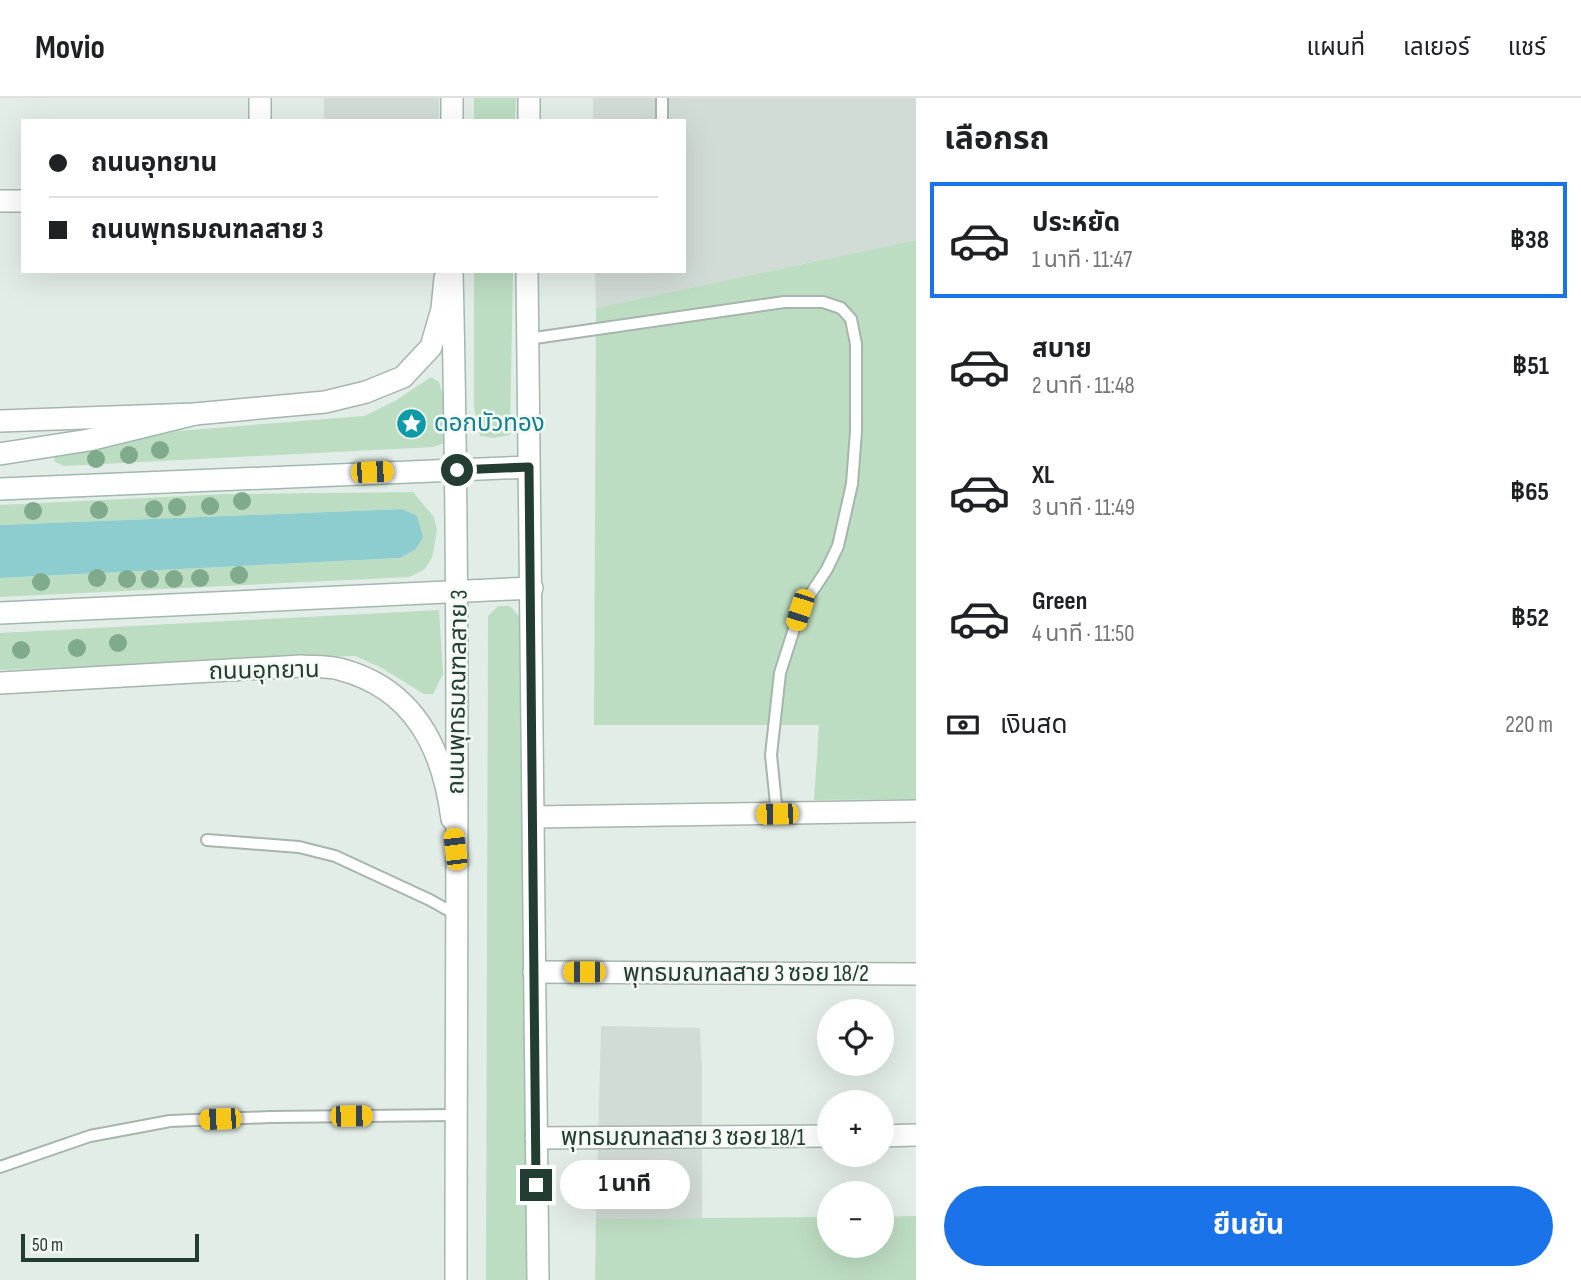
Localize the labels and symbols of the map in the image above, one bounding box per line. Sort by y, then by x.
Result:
place icon: ดอกบัวทอง [394,406,428,440]
place label: ดอกบัวทอง [434,409,545,438]
route start [441,454,473,486]
car [351,461,394,483]
car [784,587,817,633]
street label: ถนนพุทธมณฑลสาย 3 [441,589,474,795]
street label: ถนนอุทยาน [208,655,320,686]
car [756,803,799,825]
car [443,827,468,871]
street label: พุทธมณฑลสาย 3 ซอย 18/2 [623,959,869,988]
car [564,962,606,983]
car [330,1105,373,1127]
car [199,1108,242,1130]
street label: พุทธมณฑลสาย 3 ซอย 18/1 [561,1123,806,1152]
callout: 1 นาที [560,1160,690,1210]
route end [520,1169,552,1201]
scale bar [21,1231,200,1263]

